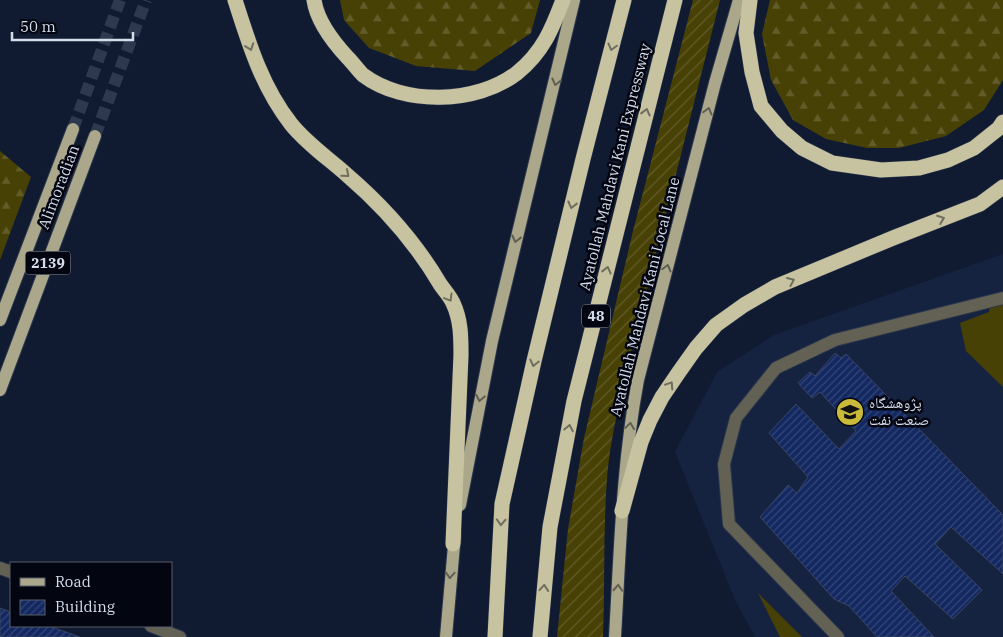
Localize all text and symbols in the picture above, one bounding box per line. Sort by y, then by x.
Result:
scale bar [12,10,134,42]
text: 50 m [20,17,56,36]
street label: Ayatollah Mahdavi Kani Expressway [575,41,654,292]
one-way arrow [244,42,254,50]
one-way arrow [607,43,618,52]
one-way arrow [551,77,562,86]
one-way arrow [702,106,713,115]
one-way arrow [641,109,651,117]
street label: Alimoradian [34,142,83,232]
one-way arrow [340,169,349,178]
street label: Ayatollah Mahdavi Kani Local Lane [606,175,684,419]
one-way arrow [567,200,578,209]
one-way arrow [936,215,945,225]
one-way arrow [511,235,522,244]
road number: 2139 [26,252,70,274]
one-way arrow [661,264,672,273]
one-way arrow [601,266,612,275]
one-way arrow [786,276,794,286]
one-way arrow [443,293,453,302]
road number: 48 [582,304,610,328]
one-way arrow [529,358,540,367]
one-way arrow [664,381,674,390]
one-way arrow [476,393,486,402]
place label: پژوهشگاه صنعت نفت [869,393,929,429]
school or university icon: پژوهشگاه صنعت نفت [835,397,865,427]
one-way arrow [624,422,635,430]
one-way arrow [563,424,574,432]
one-way arrow [496,518,507,526]
legend [10,562,172,627]
one-way arrow [445,571,456,579]
text: Road [55,572,91,591]
one-way arrow [538,584,549,592]
one-way arrow [612,584,623,592]
text: Building [55,597,115,616]

